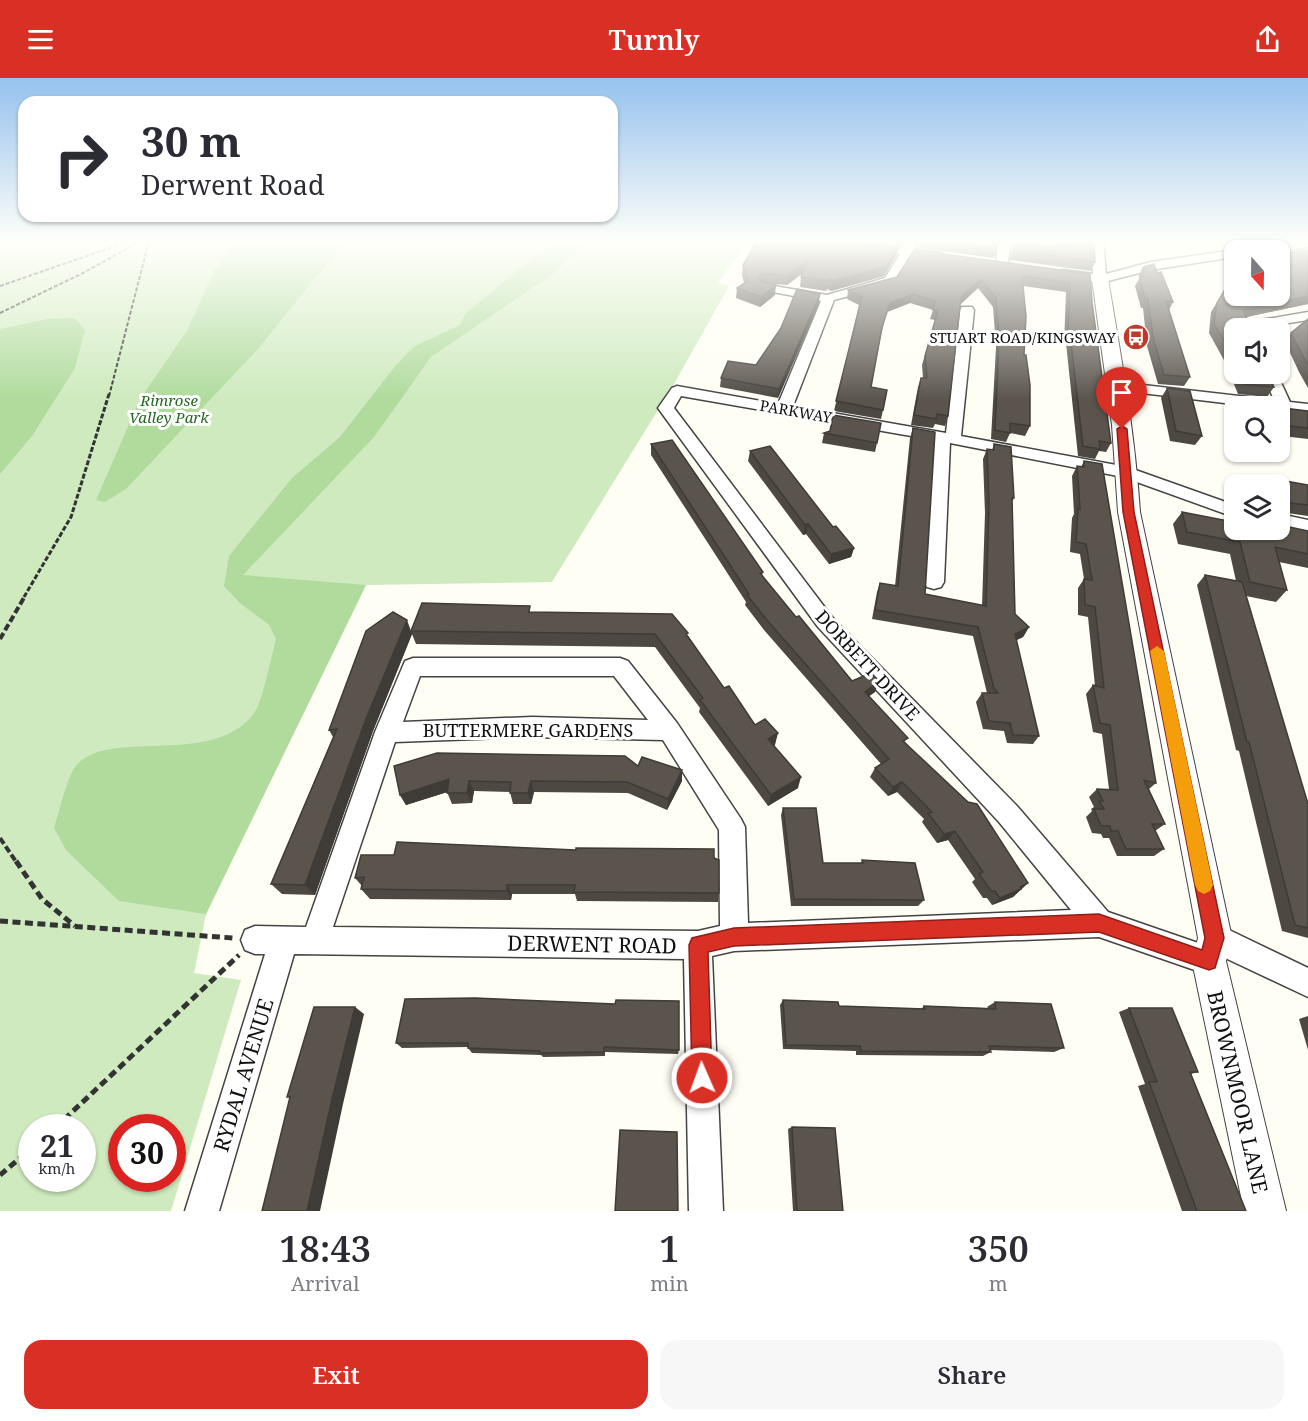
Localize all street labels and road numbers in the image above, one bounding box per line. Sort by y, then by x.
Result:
street label: PARKWAY [758,395,834,427]
street label: DORBETT DRIVE [811,605,925,725]
street label: BUTTERMERE GARDENS [423,718,633,742]
street label: DERWENT ROAD [507,929,677,959]
street label: BROWNMOOR LANE [1201,988,1275,1196]
street label: RYDAL AVENUE [206,995,280,1155]

